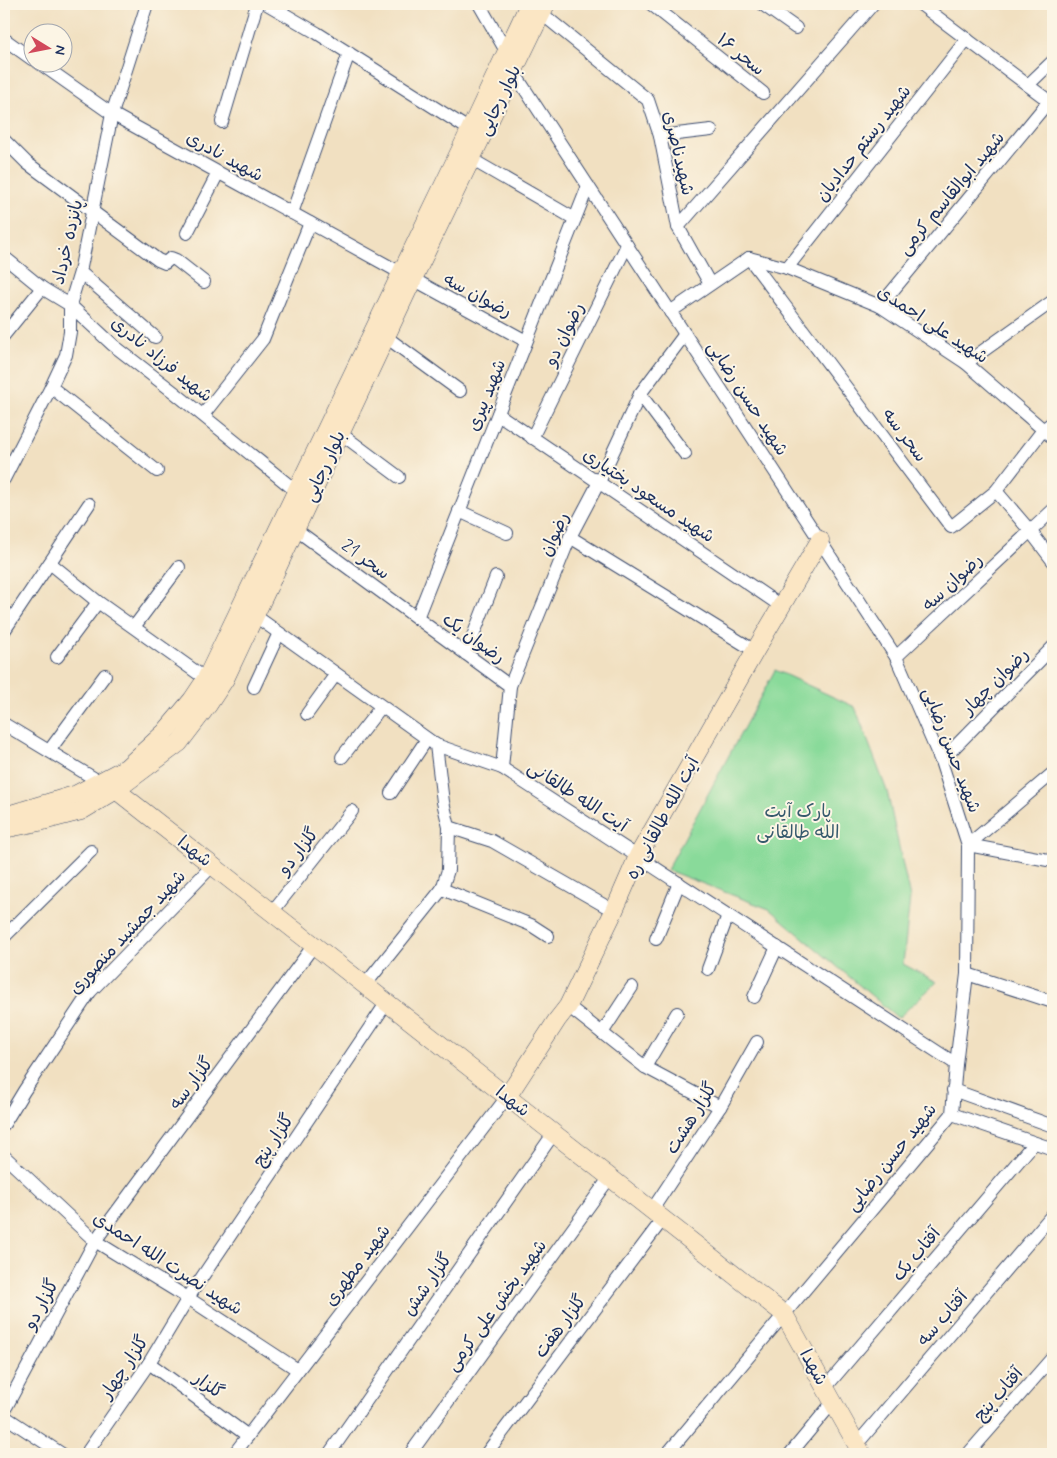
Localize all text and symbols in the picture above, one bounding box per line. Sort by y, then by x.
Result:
north arrow [22,22,72,72]
street label: سحر ۱۶ [711,28,770,82]
text: N [50,44,69,56]
street label: بلوار رجایی [472,61,527,140]
street label: شهید رستم حدادیان [811,80,918,208]
street label: شهیدناصری [657,109,699,198]
street label: شهید نادری [182,126,267,188]
street label: شهید ابوالقاسم کرمی [893,127,1011,261]
street label: پانزده خرداد [47,197,89,287]
street label: رضوان سه [439,268,516,324]
street label: شهید علی احمدی [872,280,993,370]
street label: رضوان دو [538,299,591,372]
street label: شهید فرزاد نادری [105,311,217,408]
street label: شهید حسن رضایی [701,336,793,461]
street label: شهید پیری [462,356,512,435]
street label: سحر سه [876,404,932,467]
street label: بلوار رجایی [298,427,352,506]
street label: شهید مسعود بختیاری [578,443,719,549]
street label: رضوان [534,508,576,560]
street label: سحر 21 [336,534,395,586]
street label: رضوان سه [917,548,988,617]
street label: رضوان یک [437,608,510,670]
street label: رضوان چهار [956,643,1034,722]
street label: شهید حسن رضایی [916,684,986,817]
street label: آیت الله طالقانی ره [620,751,706,884]
street label: آیت الله طالقانی [523,755,634,839]
park label: پارک آیت الله طالقانی [757,800,839,845]
street label: گلزار دو [271,823,325,882]
street label: شهدا [172,831,217,873]
street label: شهید جمشید منصوری [64,865,192,1000]
street label: گلزار سه [164,1052,220,1115]
street label: گلزار هشت [660,1078,723,1159]
street label: شهدا [490,1081,535,1123]
street label: شهید حسن رضایی [841,1099,943,1217]
street label: گلزار پنج [247,1109,300,1172]
street label: شهید نصرت الله احمدی [88,1206,247,1321]
street label: شهید مطهری [319,1220,396,1311]
street label: آفتاب یک [887,1221,948,1287]
street label: شهید بخش علی کرمی [441,1235,553,1376]
street label: گلزار شش [397,1248,458,1321]
street label: گلزار دو [18,1275,65,1336]
street label: آفتاب سه [912,1285,975,1352]
street label: گلزار هفت [529,1290,593,1363]
street label: گلزار چهار [94,1331,155,1406]
street label: شهدا [793,1345,833,1390]
street label: آفتاب پنج [968,1361,1030,1427]
street label: گلزار [187,1365,229,1405]

